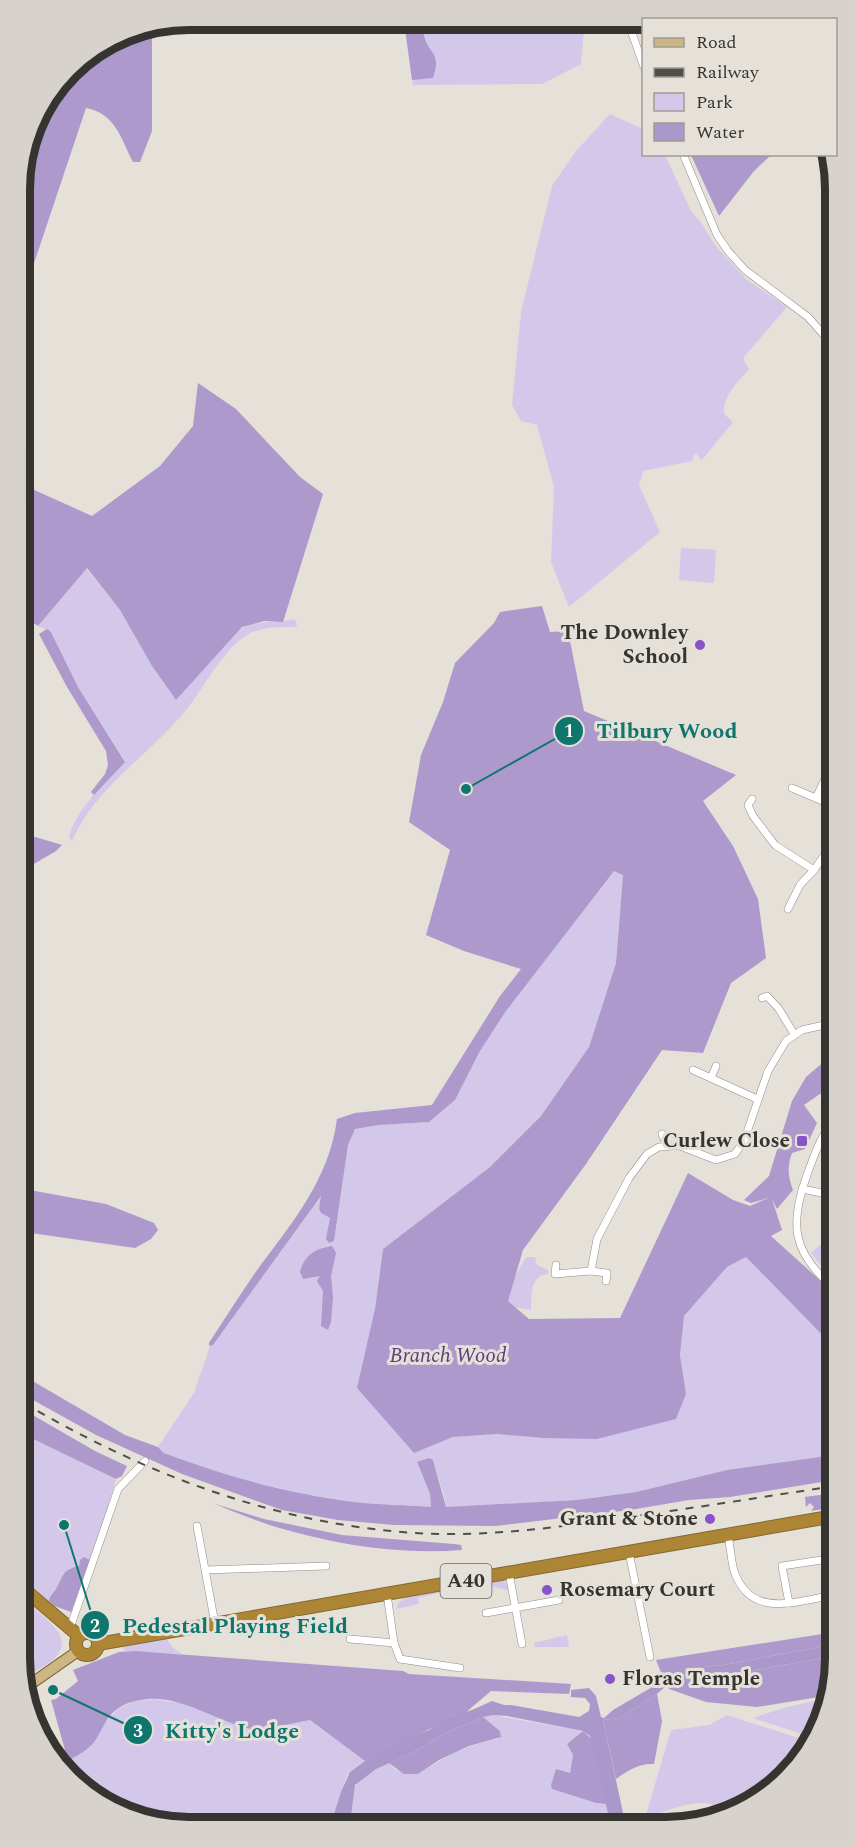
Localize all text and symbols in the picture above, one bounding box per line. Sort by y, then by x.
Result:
legend [642,18,837,156]
text: Road [696,29,737,56]
text: Railway [696,59,760,86]
text: Park [696,89,733,116]
text: Water [696,119,744,146]
place label: The Downley School [560,617,689,673]
marker: The Downley School [693,638,707,652]
callout: Tilbury Wood [554,711,749,751]
text: Tilbury Wood [596,715,738,748]
text: 1 [564,718,574,745]
place label: Curlew Close [663,1125,790,1157]
marker: Curlew Close [795,1134,809,1148]
park label: Branch Wood [390,1340,507,1372]
place label: Grant & Stone [560,1503,698,1535]
marker: Grant & Stone [703,1512,717,1526]
road number: A40 [440,1564,492,1598]
place label: Rosemary Court [559,1574,715,1606]
marker: Rosemary Court [540,1583,554,1597]
callout: Pedestal Playing Field [80,1605,360,1645]
text: Pedestal Playing Field [122,1610,348,1643]
text: 2 [90,1613,100,1640]
place label: Floras Temple [622,1663,760,1695]
marker: Floras Temple [603,1672,617,1686]
callout: Kitty's Lodge [123,1710,311,1750]
text: Kitty's Lodge [165,1715,299,1748]
text: 3 [133,1718,143,1745]

